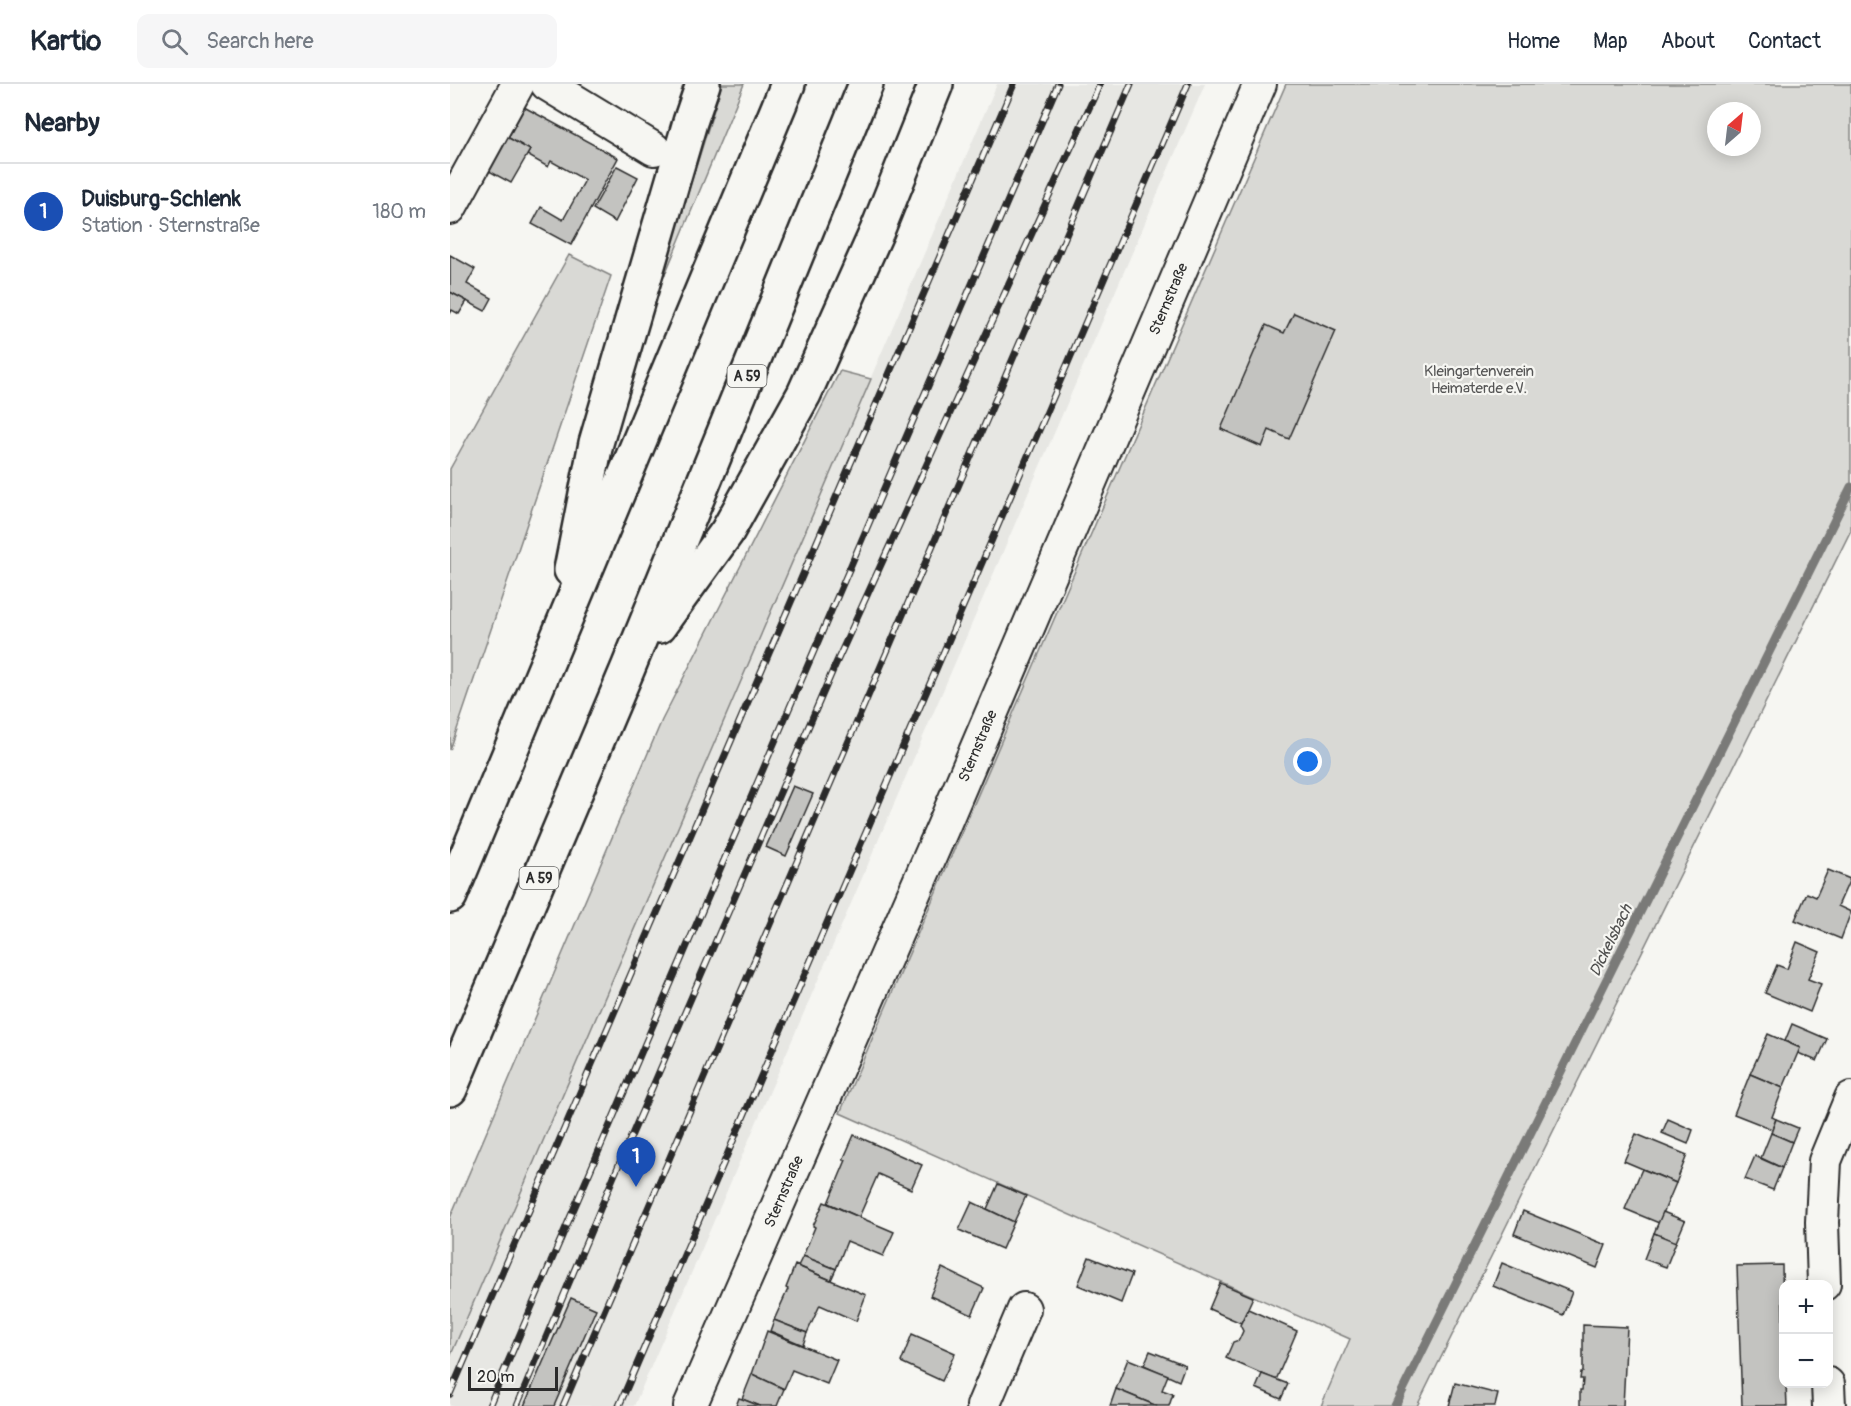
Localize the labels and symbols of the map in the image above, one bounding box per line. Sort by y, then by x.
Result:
north arrow [1707,102,1761,156]
street label: Sternstraße [1145,260,1193,338]
park label: Kleingartenverein Heimaterde e.V. [1424,362,1534,398]
road number: A 59 [728,365,766,387]
street label: Sternstraße [954,707,1002,785]
your location [1293,747,1322,776]
road number: A 59 [520,867,559,889]
water label: Dickelsbach [1585,900,1638,980]
pin: 1 [616,1138,656,1187]
street label: Sternstraße [760,1152,808,1231]
scale bar [468,1364,558,1392]

